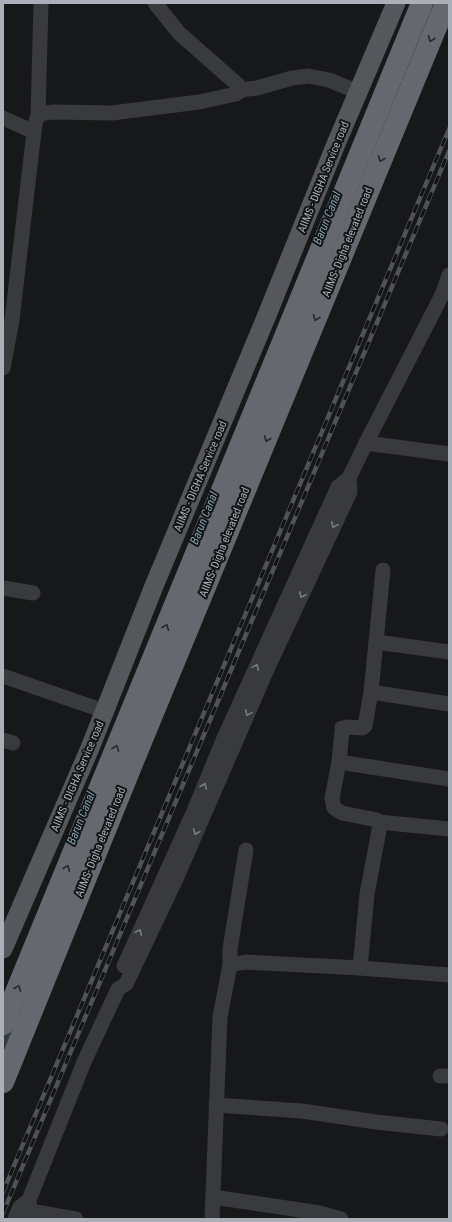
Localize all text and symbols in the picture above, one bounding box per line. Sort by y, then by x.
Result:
one-way arrow [427,36,435,43]
street label: AIIMS - DIGHA Service road [295,120,352,235]
one-way arrow [378,156,386,163]
street label: AIIMS- Digha elevated road [320,186,375,299]
water label: Barun Canal [310,189,344,246]
one-way arrow [312,315,320,322]
street label: AIIMS - DIGHA Service road [171,419,230,533]
one-way arrow [263,435,271,442]
street label: AIIMS- Digha elevated road [197,486,252,599]
water label: Barun Canal [187,489,221,546]
one-way arrow [331,521,339,529]
one-way arrow [299,590,307,598]
one-way arrow [161,624,169,631]
one-way arrow [251,663,259,671]
one-way arrow [245,709,253,716]
street label: AIIMS - DIGHA Service road [48,719,107,833]
one-way arrow [112,744,120,751]
one-way arrow [199,782,207,790]
street label: AIIMS- Digha elevated road [73,786,128,899]
water label: Barun Canal [64,789,98,846]
one-way arrow [193,829,201,836]
one-way arrow [62,864,70,872]
one-way arrow [134,928,142,936]
one-way arrow [13,985,21,992]

